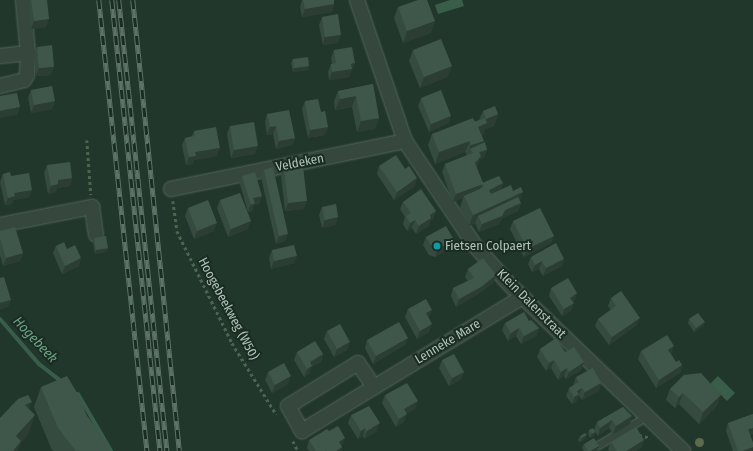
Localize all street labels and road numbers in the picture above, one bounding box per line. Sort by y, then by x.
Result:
street label: Veldeken [275,151,325,175]
street label: Hoogebeekweg (W50) [194,255,262,363]
street label: Klein Dalenstraat [493,266,569,342]
street label: Lenneke Mare [412,316,484,368]

